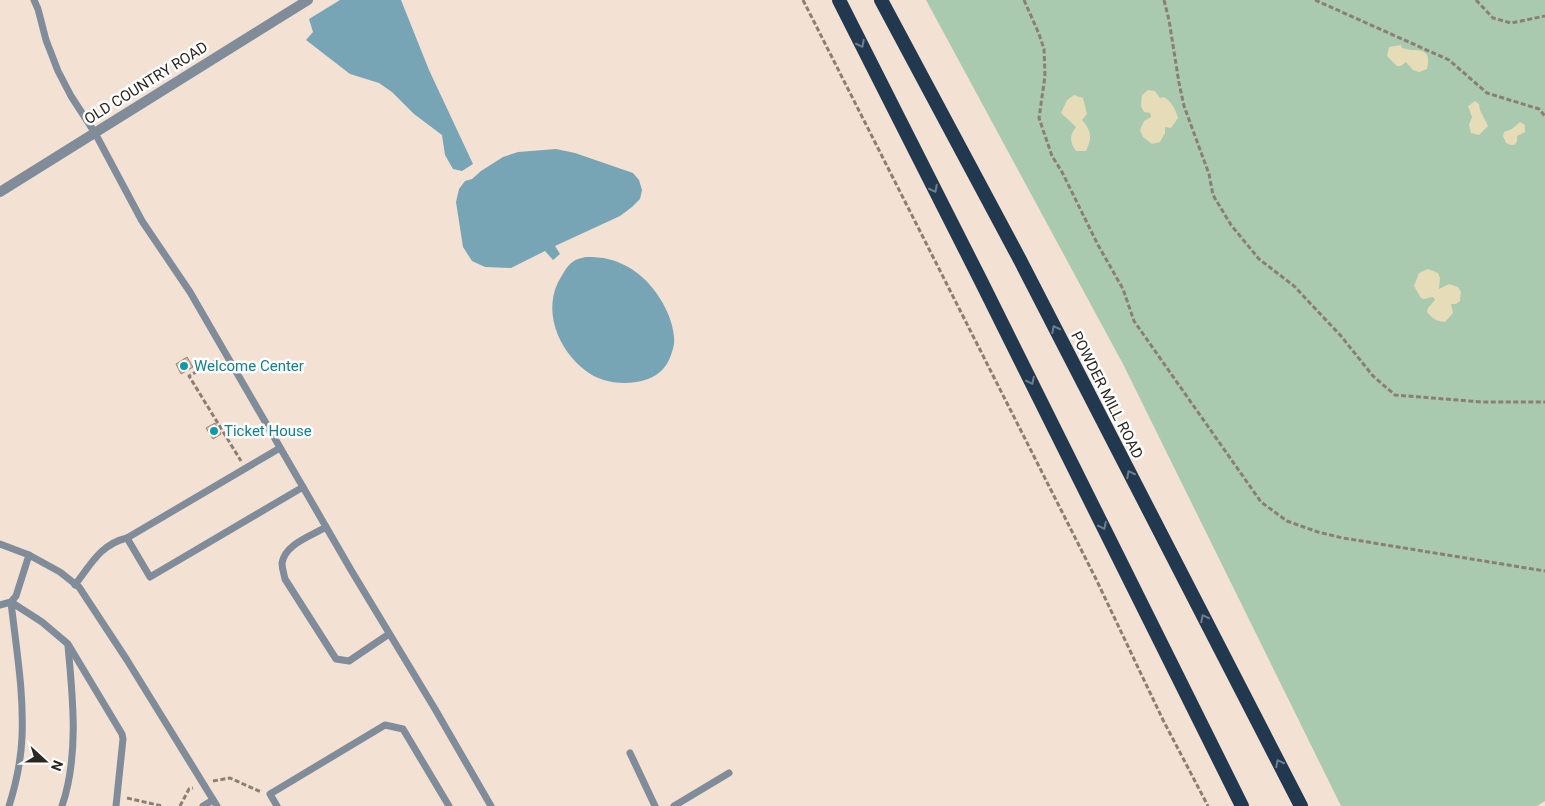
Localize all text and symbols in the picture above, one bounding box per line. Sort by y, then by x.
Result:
street label: OLD COUNTRY ROAD [81,38,211,128]
one-way arrow [855,38,865,47]
one-way arrow [928,183,938,192]
one-way arrow [1051,326,1061,335]
street label: POWDER MILL ROAD [1067,328,1147,462]
place label: Welcome Center [194,357,304,375]
marker: Welcome Center [178,360,190,372]
one-way arrow [1025,376,1035,385]
place label: Ticket House [224,422,312,440]
marker: Ticket House [208,425,220,437]
one-way arrow [1126,470,1136,479]
one-way arrow [1097,521,1107,530]
one-way arrow [1200,614,1210,623]
north arrow [20,736,70,786]
text: N [48,758,66,773]
one-way arrow [1275,759,1285,768]

